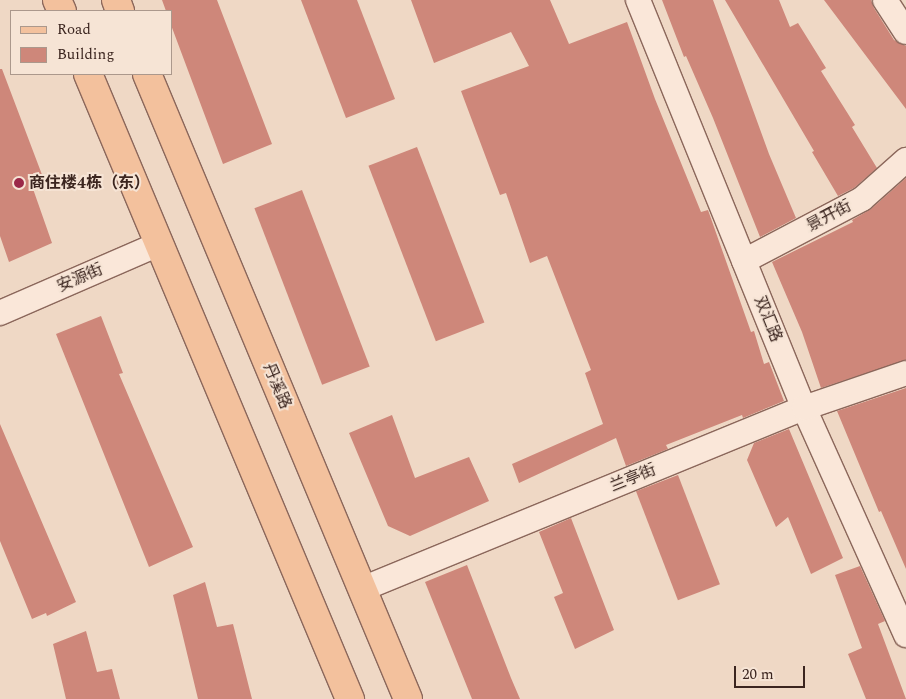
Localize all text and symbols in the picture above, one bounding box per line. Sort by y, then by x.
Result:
legend [10,10,172,75]
text: Road [57,18,91,41]
text: Building [57,43,114,66]
place label: 商住楼4栋（东） [29,173,150,193]
marker: 商住楼4栋（东） [13,177,25,189]
street label: 景开街 [803,196,855,236]
street label: 安源街 [54,260,106,296]
street label: 双汇路 [750,293,786,345]
street label: 丹溪路 [259,360,295,412]
street label: 兰亭街 [607,460,659,496]
scale bar [736,656,807,688]
text: 20 m [742,663,774,686]

